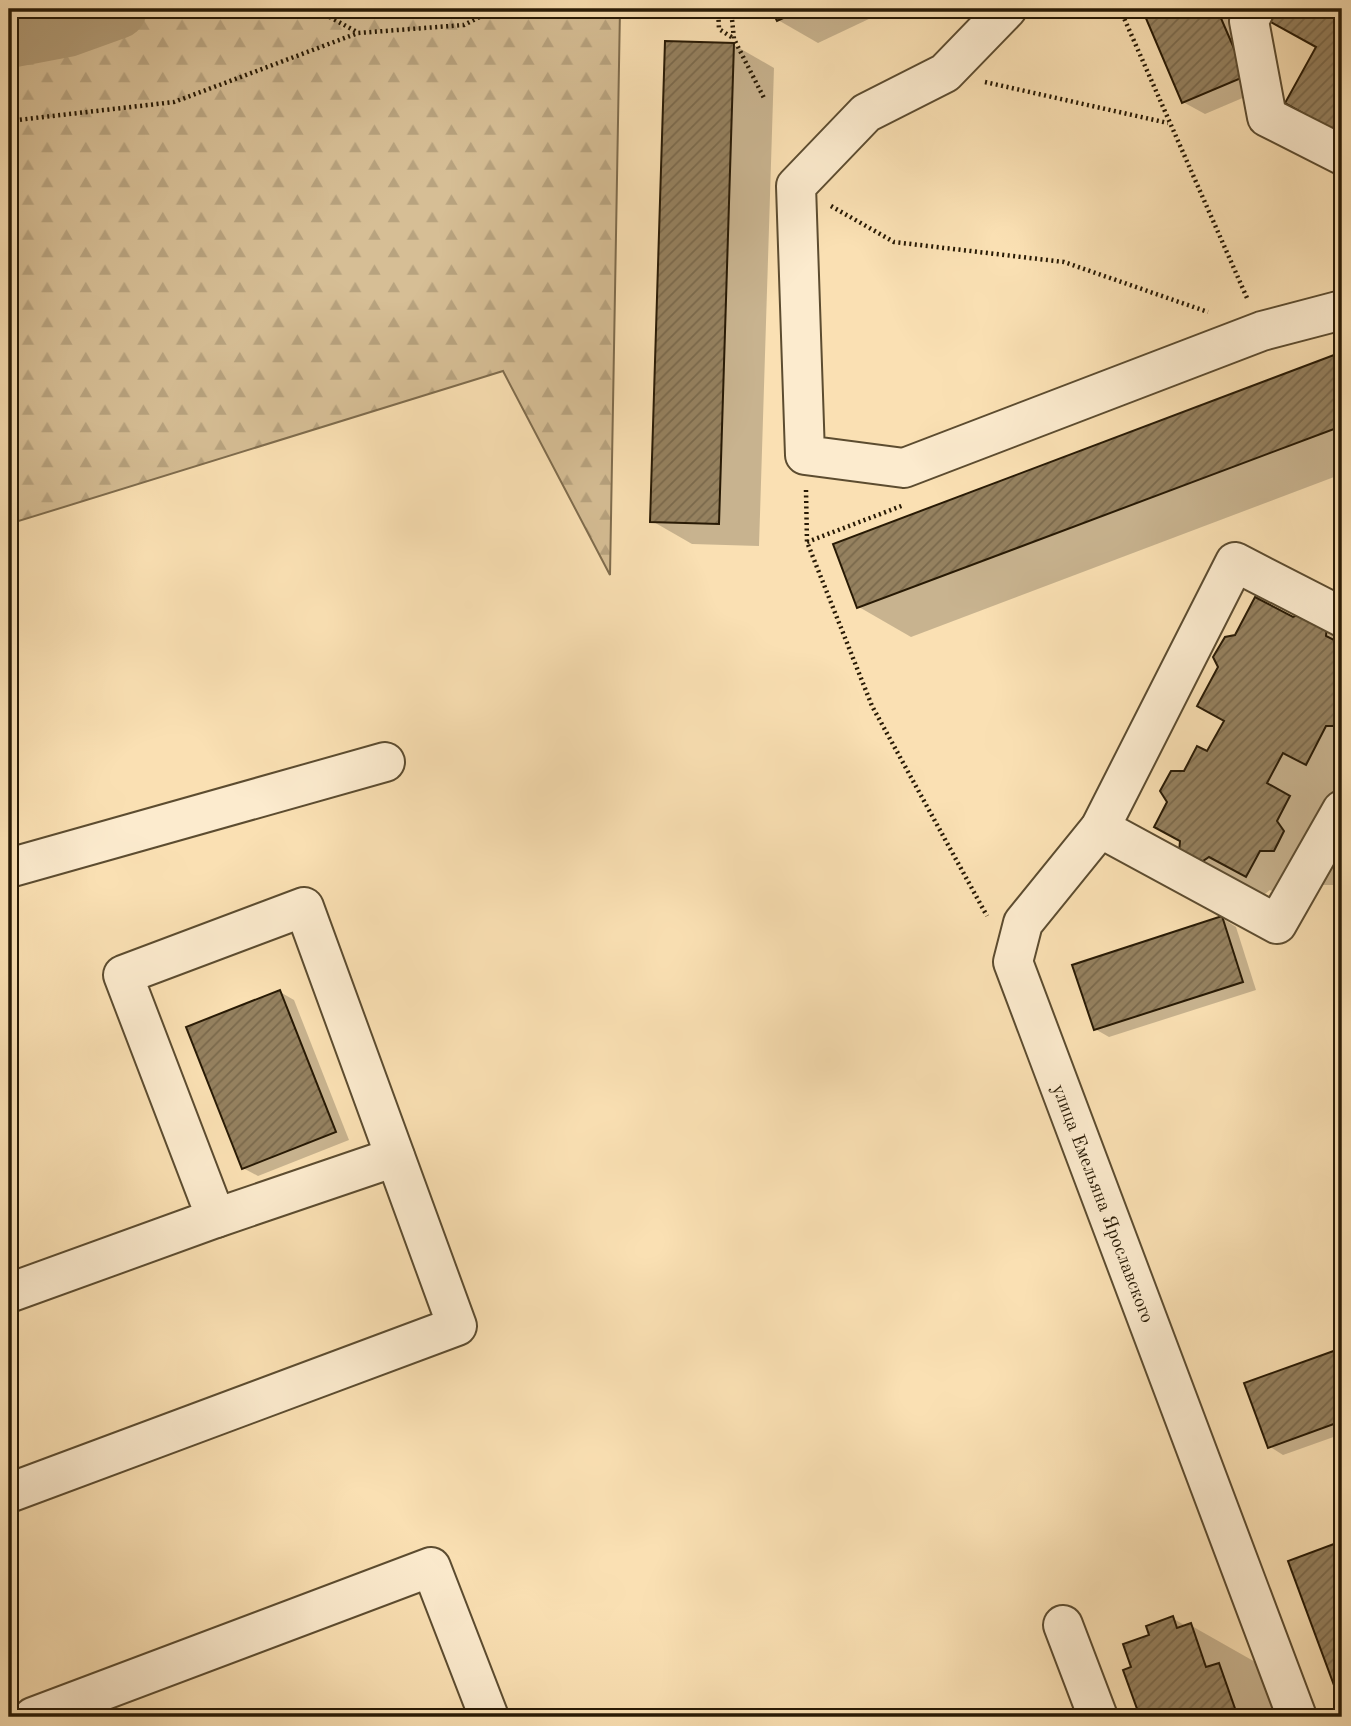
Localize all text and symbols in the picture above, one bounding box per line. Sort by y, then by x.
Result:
street label: улица Емельяна Ярославского [1047,1082,1156,1326]

